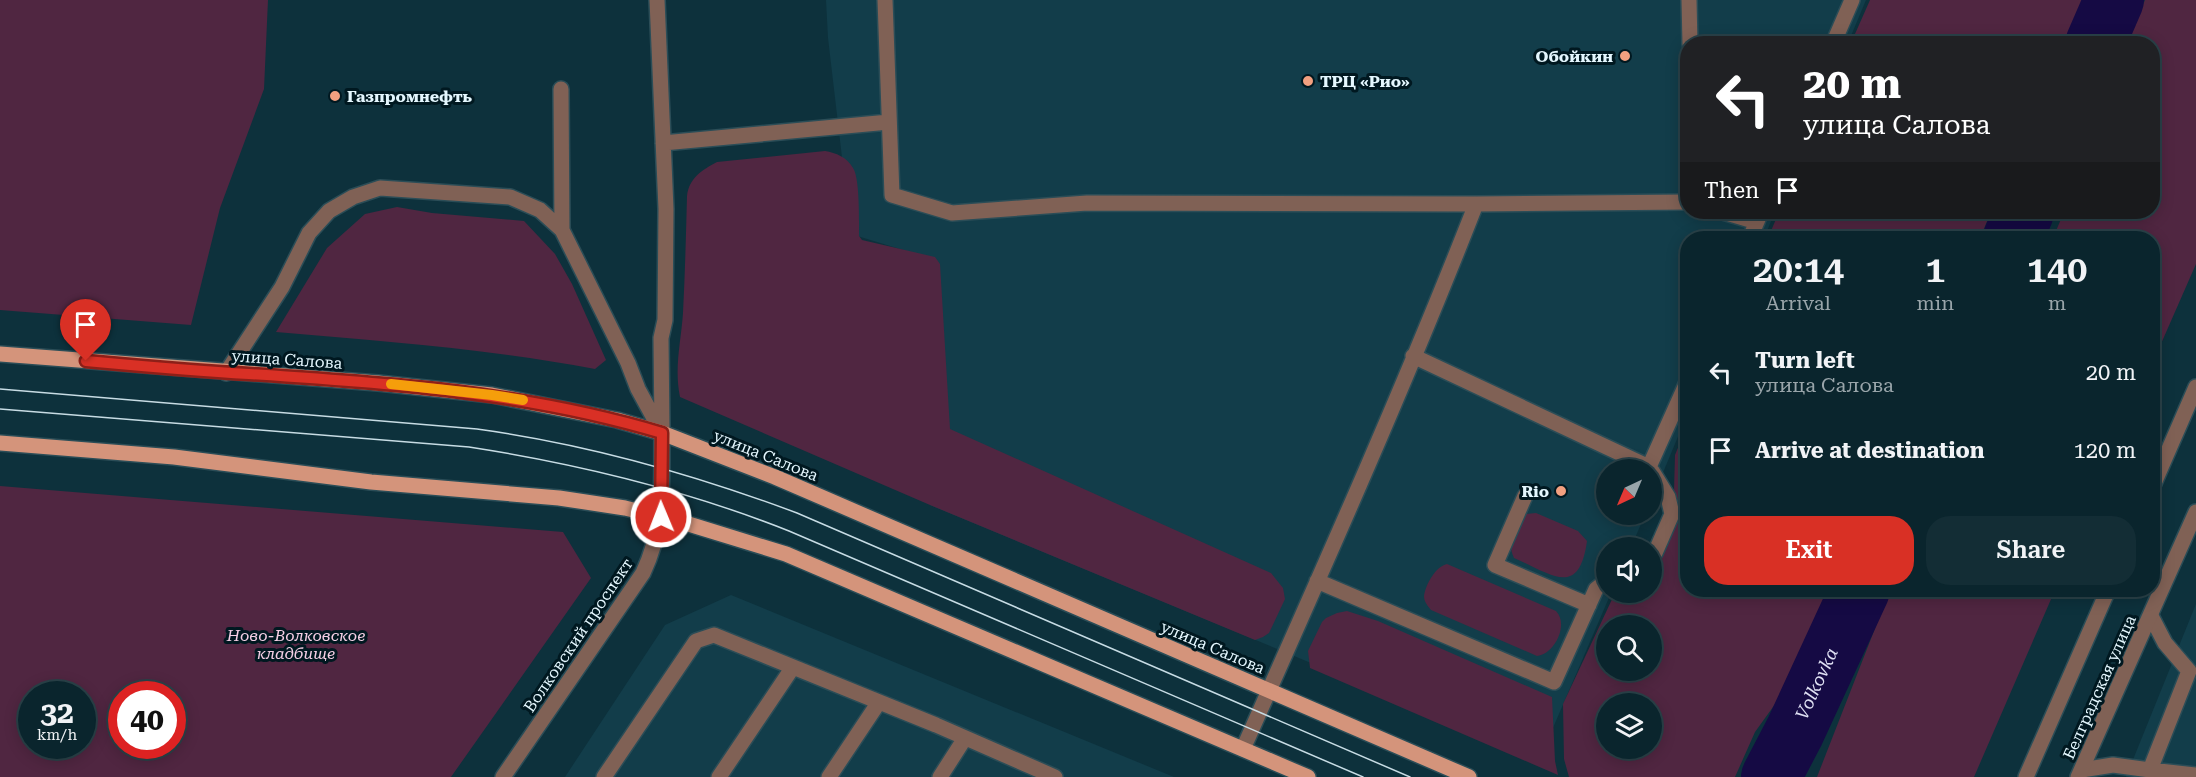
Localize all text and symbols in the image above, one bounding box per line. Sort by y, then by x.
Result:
place label: Обойкин [1535,47,1613,66]
marker: Обойкин [1618,49,1632,63]
text: 20 m [1803,59,1901,108]
icon: left [1704,60,1782,138]
place label: ТРЦ «Рио» [1320,72,1410,91]
marker: ТРЦ «Рио» [1301,74,1315,88]
place label: Газпромнефть [347,87,473,106]
marker: Газпромнефть [328,89,342,103]
text: улица Салова [1803,109,1990,141]
icon: arrive [1771,174,1804,207]
text: Then [1704,178,1759,203]
text: 20:14 [1753,249,1844,291]
text: 1 [1925,249,1945,291]
text: 140 [2027,249,2087,291]
text: Arrival [1766,291,1831,315]
text: min [1917,291,1954,315]
text: m [2048,291,2066,315]
pin [60,299,111,361]
icon: arrive [69,308,102,341]
street label: улица Салова [231,346,343,373]
text: Turn left [1755,348,1855,373]
icon: left [1704,356,1737,389]
text: 20 m [2086,360,2136,385]
text: улица Салова [1755,373,1894,397]
street label: улица Салова [711,426,821,485]
icon: arrive [1704,434,1737,467]
text: Arrive at destination [1755,438,1984,463]
text: 120 m [2073,438,2136,463]
north arrow [1596,459,1662,525]
map controls [1596,459,1662,759]
place label: Rio [1521,482,1549,501]
marker: Rio [1554,484,1568,498]
position arrow [629,485,693,549]
button: Exit [1704,516,1914,585]
button: Share [1926,516,2136,585]
button: sound [1596,537,1662,603]
street label: Волковский проспект [520,555,637,716]
street label: Белградская улица [2059,612,2140,762]
button: search [1596,615,1662,681]
street label: улица Салова [1158,617,1268,678]
park label: Ново-Волковское кладбище [226,626,365,663]
water label: Volkovka [1791,644,1842,723]
speed limit sign: 40 [108,681,186,759]
button: layers [1596,693,1662,759]
text: 32 [40,695,74,730]
text: km/h [37,726,77,744]

